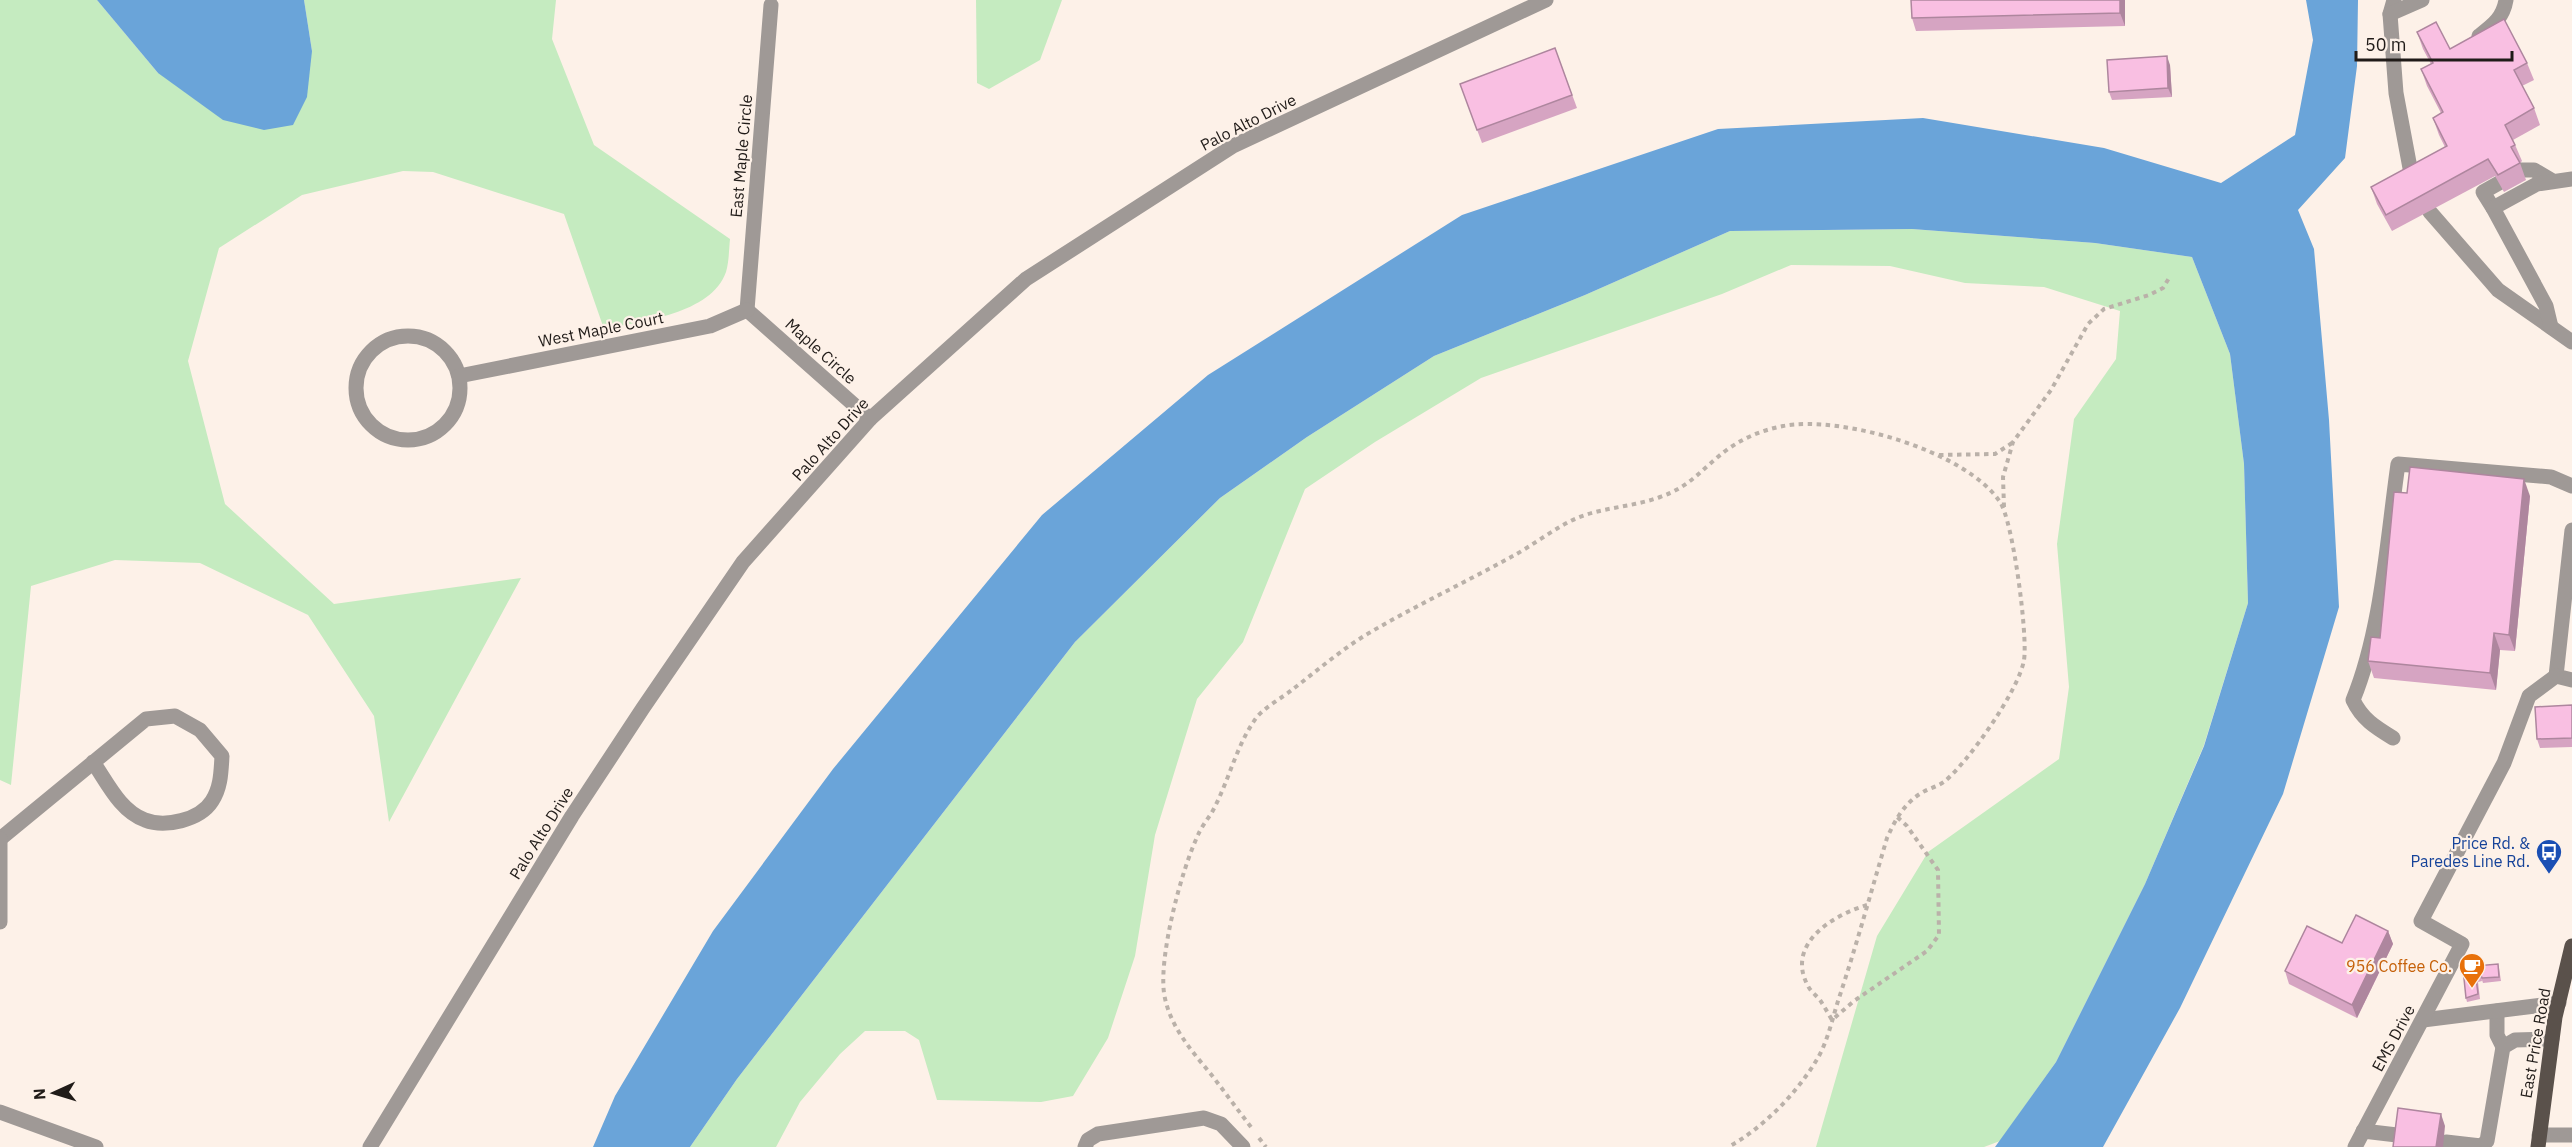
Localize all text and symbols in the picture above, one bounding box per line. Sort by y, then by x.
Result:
scale bar [2356,24,2512,62]
text: 50 m [2365,33,2407,56]
street label: Palo Alto Drive [1197,89,1300,155]
street label: East Maple Circle [726,93,756,218]
street label: West Maple Court [537,307,665,351]
street label: Maple Circle [781,314,861,388]
street label: Palo Alto Drive [787,393,873,485]
street label: Palo Alto Drive [505,783,577,883]
place label: Price Rd. & Paredes Line Rd. [2410,833,2530,871]
bus stop icon: Price Rd. & Paredes Line Rd. [2534,837,2564,875]
cafe icon: 956 Coffee Co. [2457,951,2487,989]
place label: 956 Coffee Co. [2346,956,2452,976]
street label: East Price Road [2515,986,2555,1100]
street label: EMS Drive [2367,1001,2419,1075]
north arrow [24,1063,84,1123]
text: N [29,1088,49,1101]

